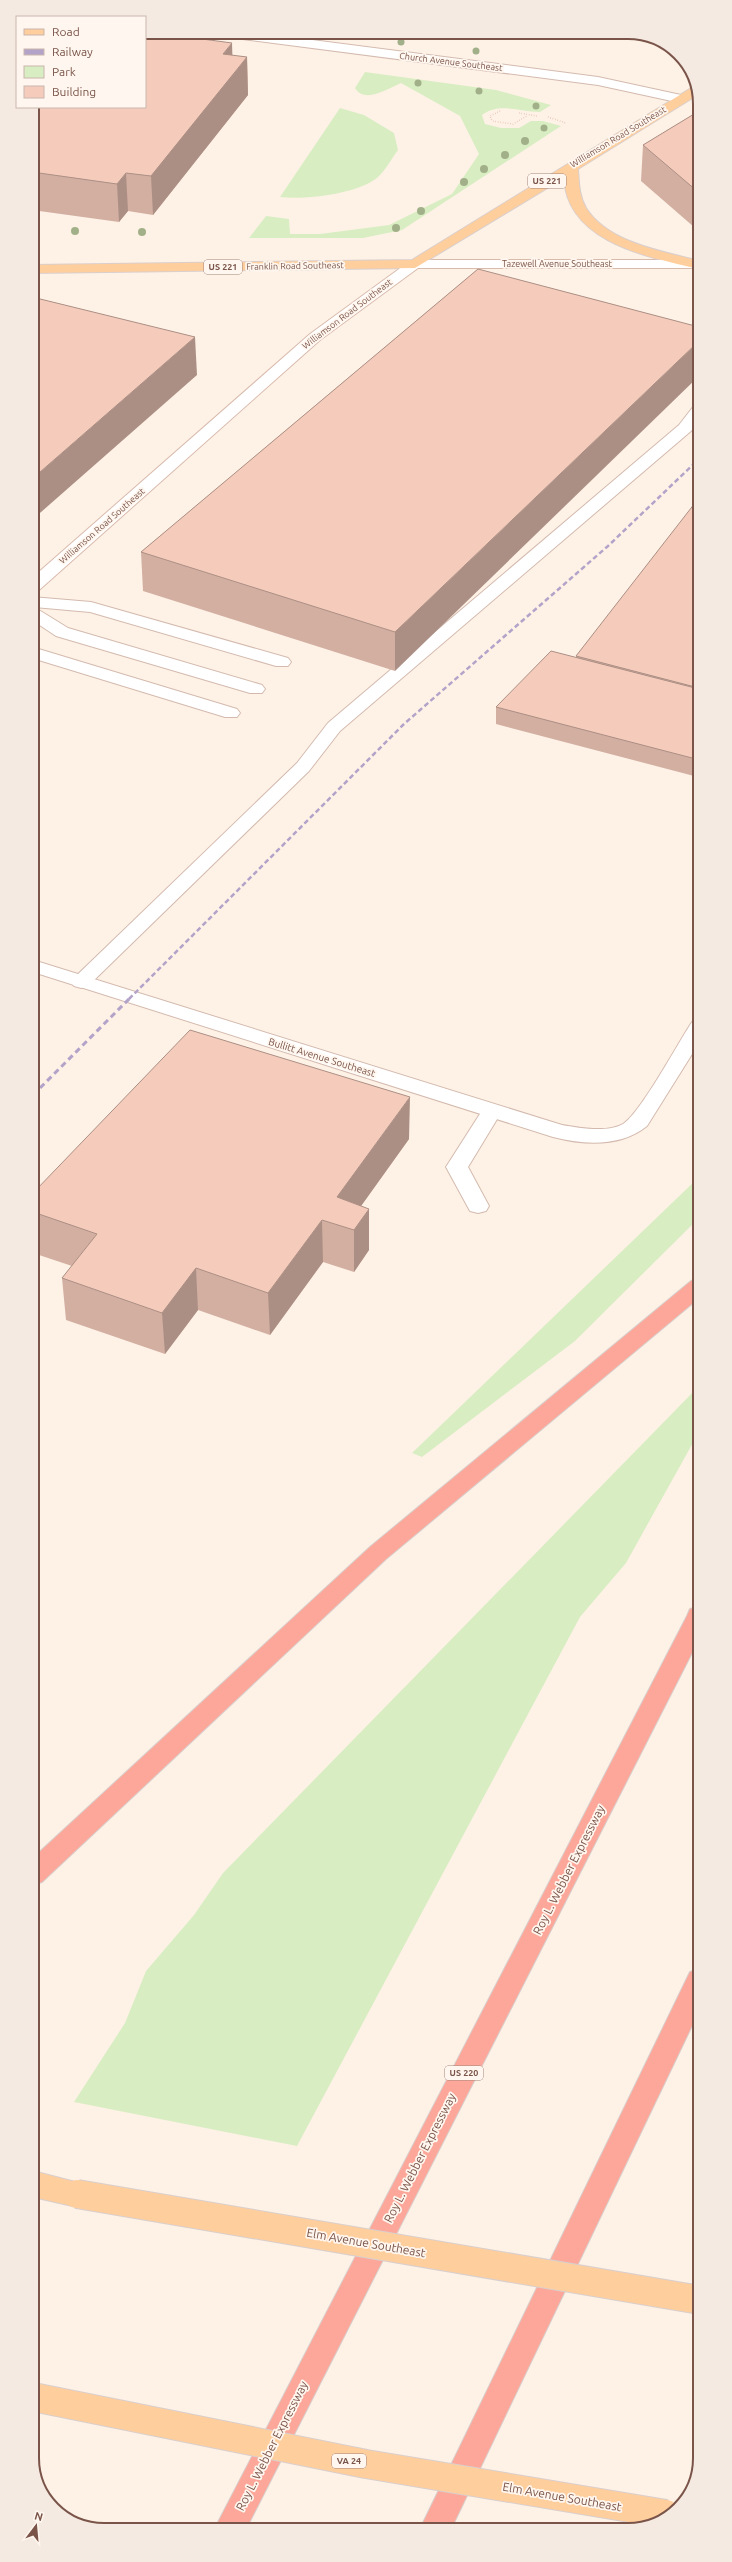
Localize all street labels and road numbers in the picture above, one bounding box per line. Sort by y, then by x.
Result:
street label: Church Avenue Southeast [399,51,504,73]
street label: Williamson Road Southeast [568,104,668,170]
road number: US 221 [528,174,566,188]
street label: Tazewell Avenue Southeast [502,259,613,269]
road number: US 221 [204,260,242,274]
street label: Franklin Road Southeast [246,260,344,272]
street label: Williamson Road Southeast [300,277,394,351]
street label: Williamson Road Southeast [57,486,147,566]
street label: Bullitt Avenue Southeast [267,1036,377,1079]
street label: Roy L. Webber Expressway [530,1803,607,1937]
road number: US 220 [445,2066,483,2080]
street label: Roy L. Webber Expressway [381,2091,458,2225]
street label: Elm Avenue Southeast [306,2226,427,2259]
street label: Roy L. Webber Expressway [233,2379,310,2513]
road number: VA 24 [332,2454,366,2468]
street label: Elm Avenue Southeast [502,2480,623,2513]

